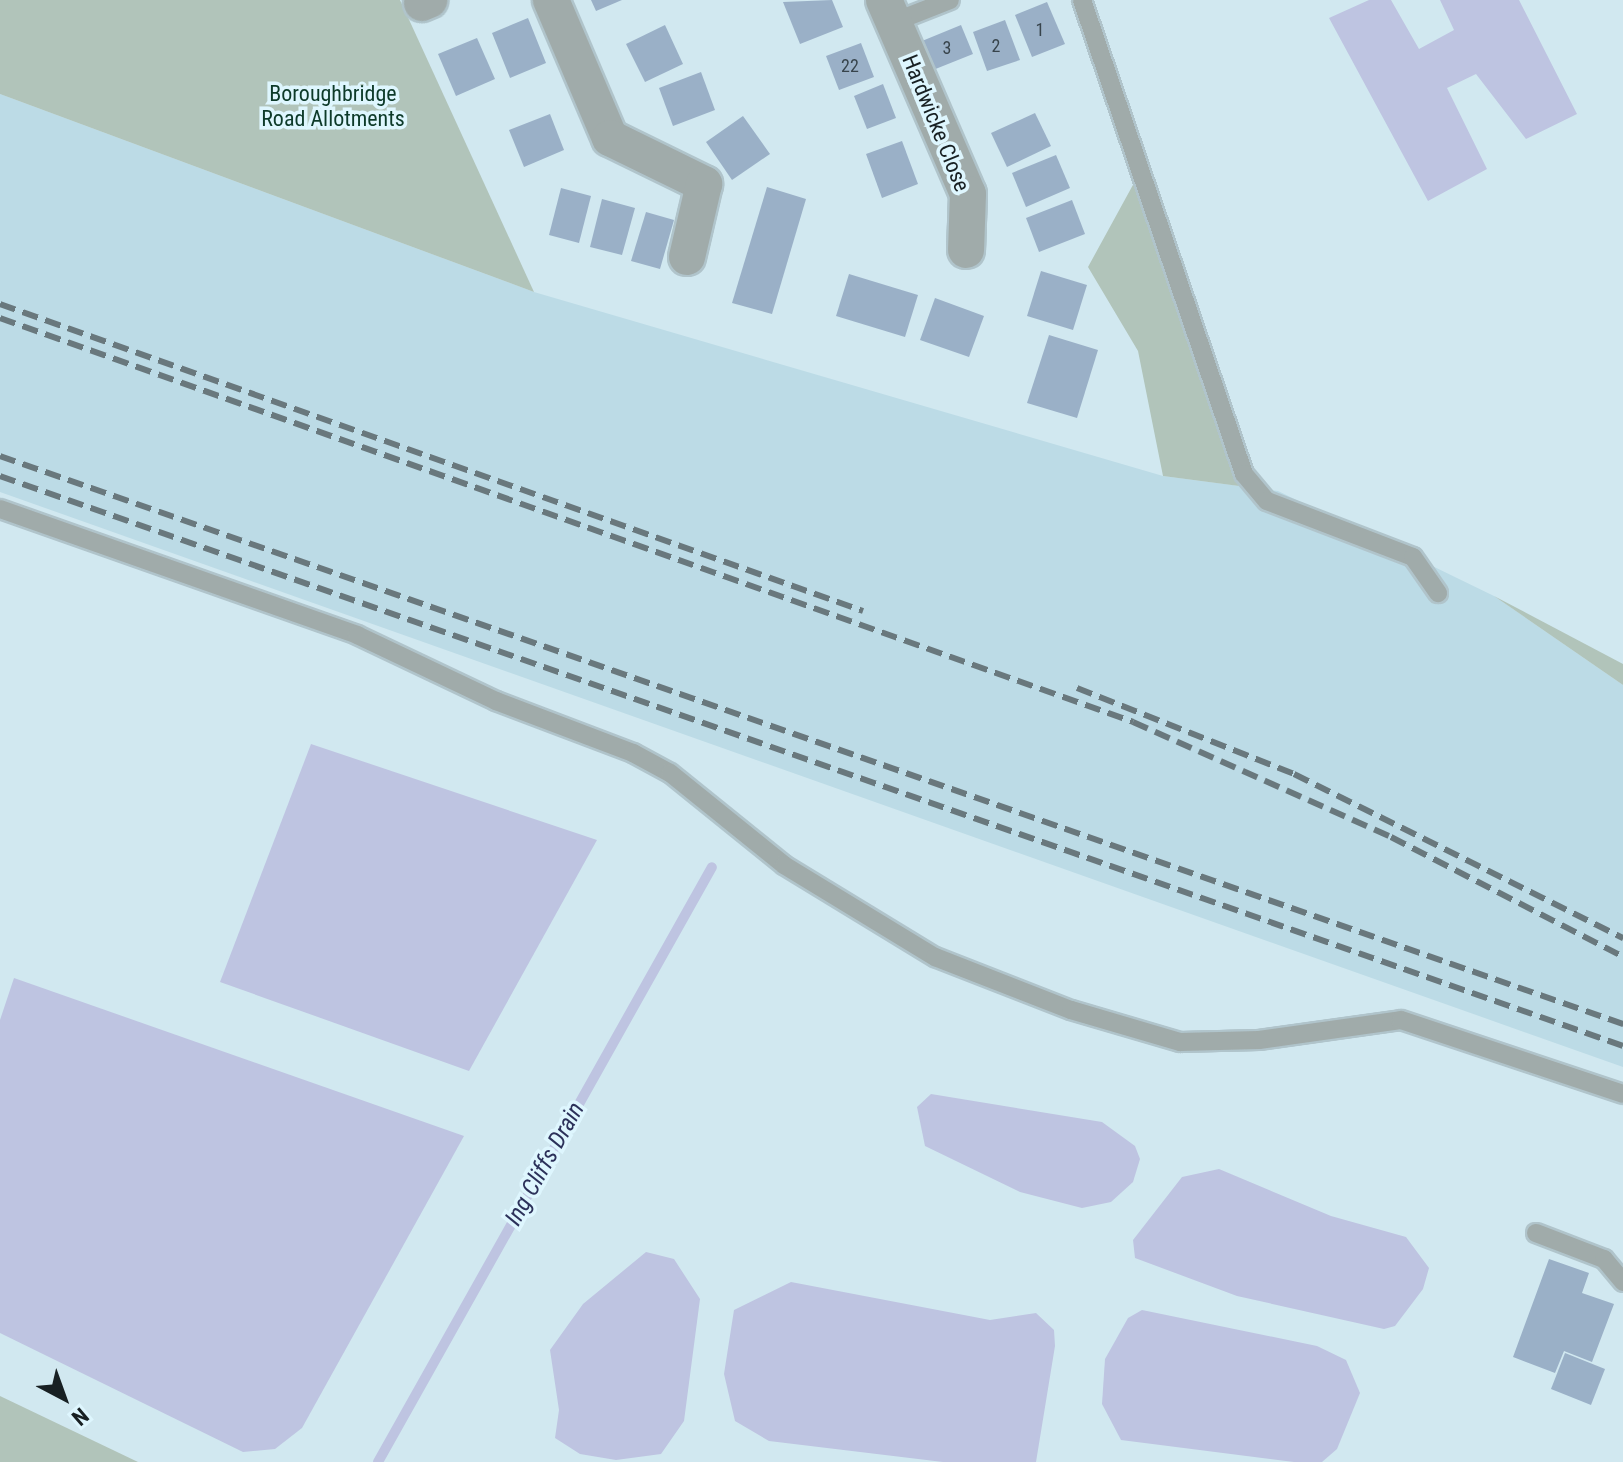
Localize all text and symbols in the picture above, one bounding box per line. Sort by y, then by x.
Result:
house number: 1 [1036,19,1044,41]
house number: 2 [992,35,1000,57]
house number: 3 [943,37,951,59]
street label: Hardwicke Close [897,51,975,195]
house number: 22 [841,55,859,77]
park label: Boroughbridge Road Allotments [261,80,405,132]
water label: Ing Cliffs Drain [499,1097,591,1231]
north arrow [24,1358,104,1438]
text: N [67,1403,93,1430]

